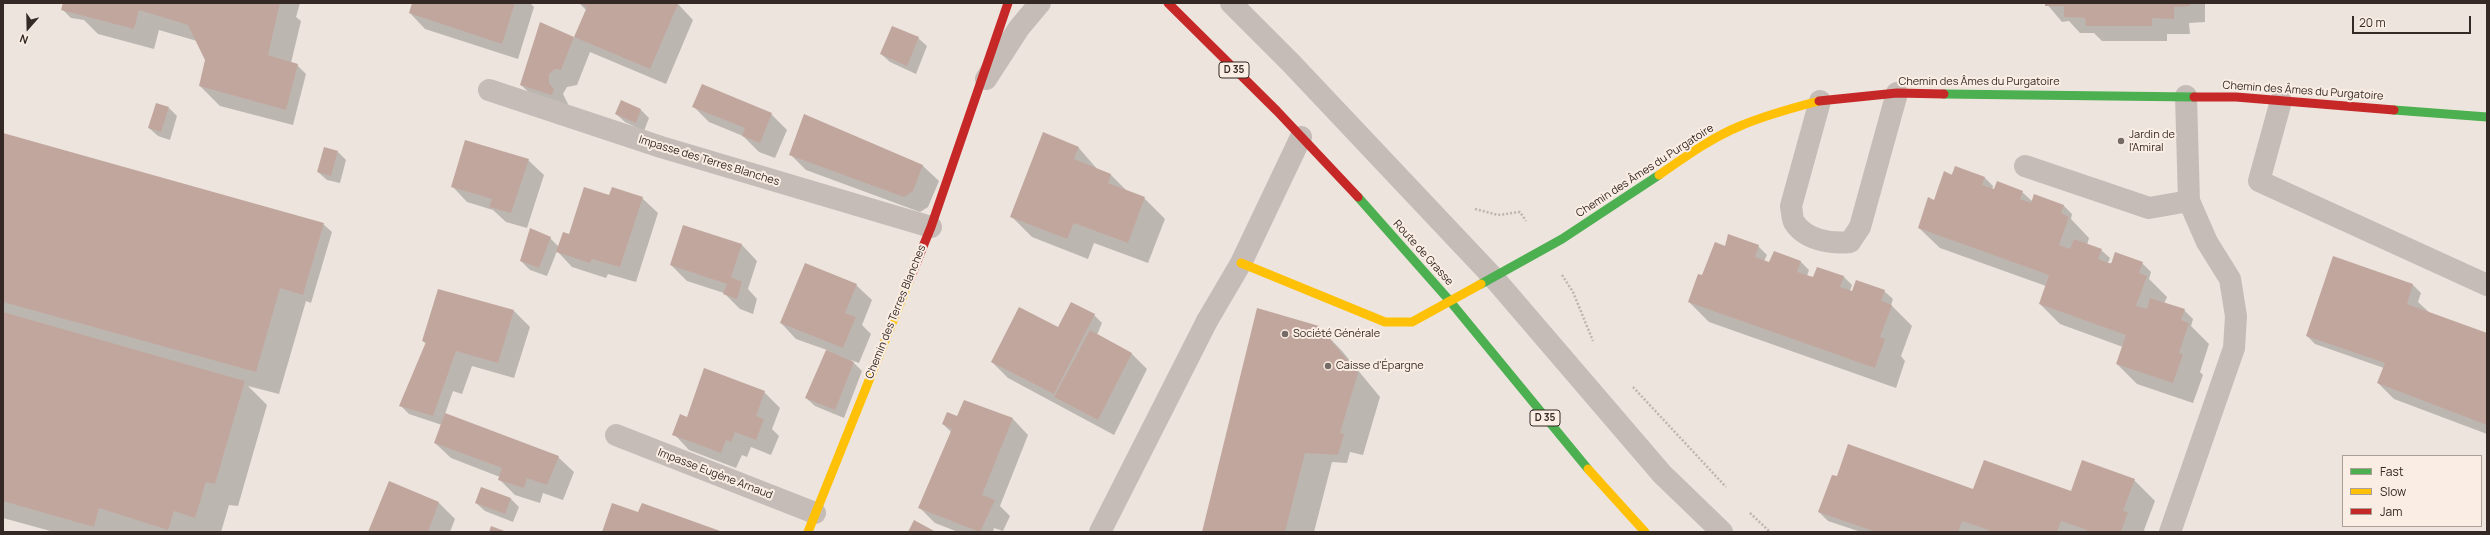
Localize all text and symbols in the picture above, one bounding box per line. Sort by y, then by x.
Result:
north arrow [8,8,48,48]
scale bar [2354,8,2473,34]
text: 20 m [2359,14,2386,31]
text: N [17,31,30,48]
road number: D 35 [1219,62,1249,78]
street label: Chemin des Âmes du Purgatoire [1898,75,2060,89]
street label: Chemin des Âmes du Purgatoire [2222,79,2384,103]
street label: Chemin des Âmes du Purgatoire [1574,122,1716,220]
place label: Jardin de l'Amiral [2129,128,2175,154]
street label: Impasse des Terres Blanches [637,133,781,189]
marker: Jardin de l'Amiral [2116,136,2126,146]
street label: Route de Grasse [1390,218,1456,288]
street label: Chemin des Terres Blanches [863,243,929,381]
place label: Société Générale [1293,327,1380,341]
marker: Société Générale [1280,329,1290,339]
place label: Caisse d'Épargne [1336,359,1424,373]
marker: Caisse d'Épargne [1323,361,1333,371]
road number: D 35 [1530,410,1560,426]
street label: Impasse Eugène Arnaud [656,446,774,502]
legend [2342,455,2482,527]
text: Fast [2380,463,2404,480]
text: Slow [2380,483,2406,500]
text: Jam [2380,503,2402,520]

